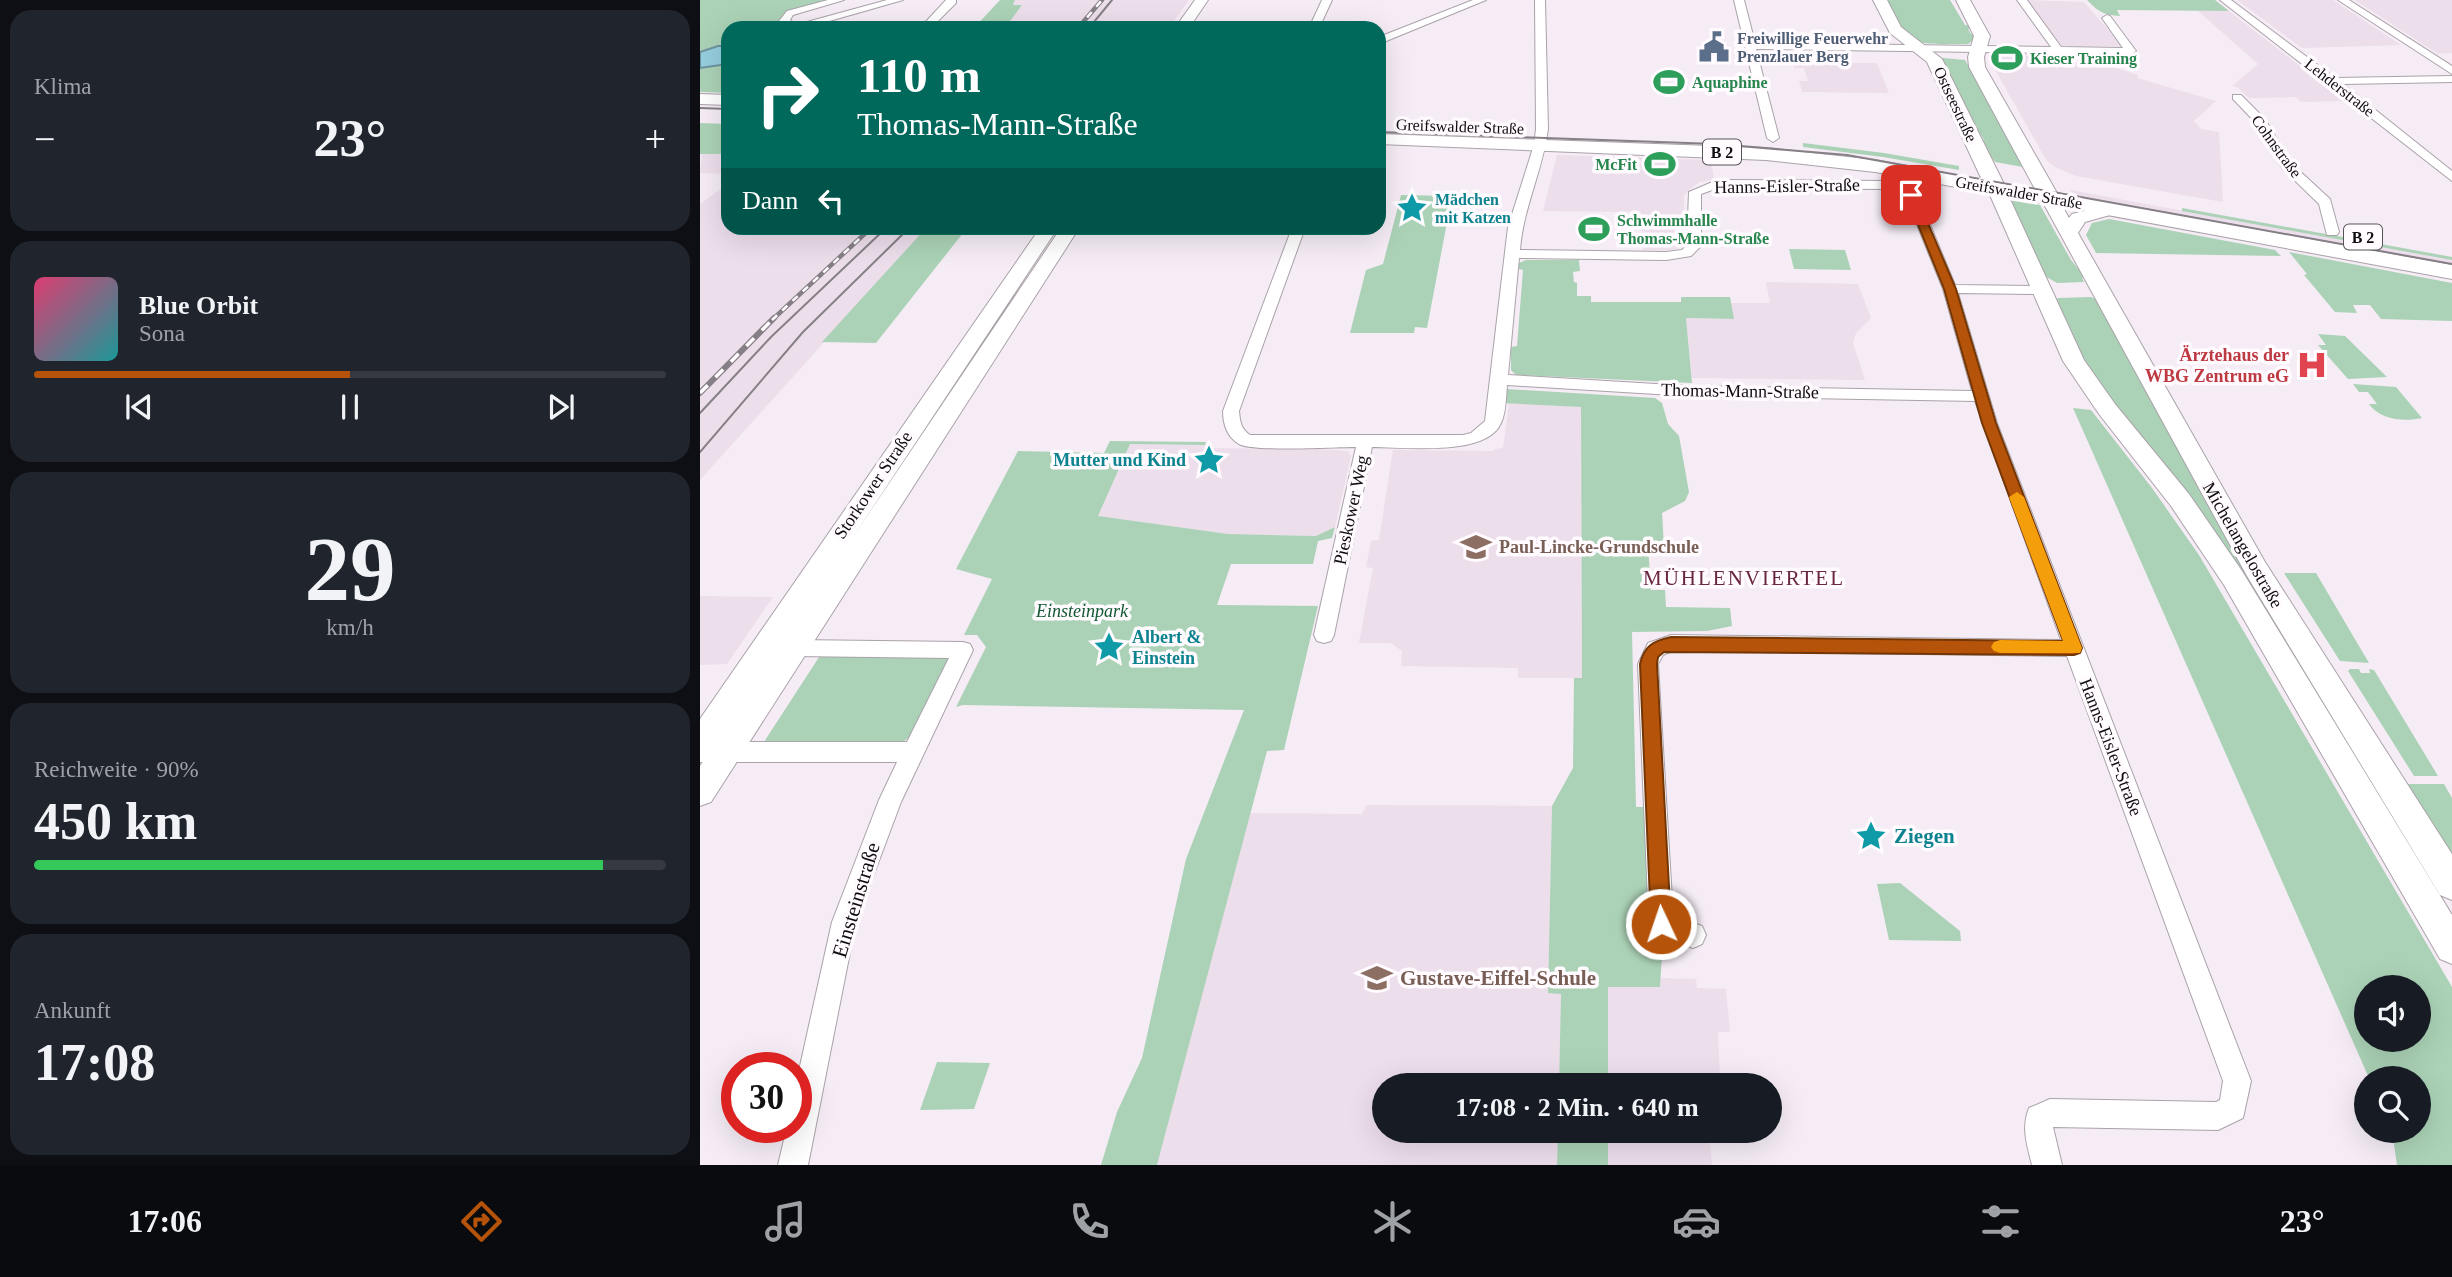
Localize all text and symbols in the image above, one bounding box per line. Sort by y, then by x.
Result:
public building icon: Freiwillige Feuerwehr Prenzlauer Berg [1697,30,1731,64]
place label: Freiwillige Feuerwehr Prenzlauer Berg [1737,30,1888,66]
sports icon: Kieser Training [1990,41,2024,75]
text: 110 m [857,48,981,103]
icon: right [742,49,833,140]
place label: Kieser Training [2030,50,2137,68]
street label: Lehderstraße [2302,55,2378,120]
street label: Ostseestraße [1931,64,1980,144]
sports icon: Aquaphine [1652,65,1686,99]
text: Klima [34,74,92,99]
place label: Aquaphine [1692,74,1768,92]
text: Thomas-Mann-Straße [857,106,1138,142]
text: 23° [314,110,386,167]
street label: Cohnstraße [2248,112,2305,181]
street label: Greifswalder Straße [1396,116,1524,137]
text: − [34,118,55,160]
text: + [645,118,666,160]
road number: B 2 [1703,140,1741,164]
sports icon: McFit [1643,147,1677,181]
place label: McFit [1595,156,1638,173]
pin [1881,165,1941,225]
street label: Greifswalder Straße [1954,173,2084,212]
street label: Hanns-Eisler-Straße [1714,175,1860,197]
icon: arrive [1892,176,1930,214]
icon: left [812,182,850,220]
text: Dann [742,186,798,215]
place icon: Mädchen mit Katzen [1395,191,1429,225]
place label: Mädchen mit Katzen [1435,191,1511,226]
sports icon: Schwimmhalle Thomas-Mann-Straße [1577,212,1611,246]
place label: Schwimmhalle Thomas-Mann-Straße [1617,212,1769,247]
road number: B 2 [2344,224,2382,249]
text: Blue Orbit [139,291,258,320]
text: Sona [139,321,185,346]
place label: Ärztehaus der WBG Zentrum eG [2145,345,2289,386]
hospital icon: Ärztehaus der WBG Zentrum eG [2295,348,2329,382]
street label: Thomas-Mann-Straße [1661,380,1819,402]
icon: previous [120,388,158,426]
icon: pause [331,388,369,426]
icon: next [542,388,580,426]
street label: Storkower Straße [830,427,916,543]
place icon: Mutter und Kind [1192,443,1226,477]
place label: Mutter und Kind [1053,450,1186,470]
street label: Pieskower Weg [1330,453,1372,567]
street label: Michelangelostraße [2199,479,2287,611]
text: 29 [305,519,396,620]
school or university icon: Paul-Lincke-Grundschule [1459,530,1493,564]
place label: Paul-Lincke-Grundschule [1499,537,1699,557]
district label: MÜHLENVIERTEL [1643,566,1845,590]
park label: Einsteinpark [1035,601,1129,621]
text: km/h [326,615,374,640]
place label: Albert & Einstein [1132,627,1201,668]
place icon: Albert & Einstein [1092,630,1126,664]
street label: Hanns-Eisler-Straße [2076,675,2146,819]
text: Reichweite · 90% [34,757,199,782]
text: 450 km [34,793,197,850]
place icon: Ziegen [1854,819,1888,853]
place label: Ziegen [1894,824,1955,848]
street label: Einsteinstraße [827,840,885,960]
position arrow [1624,887,1698,961]
school or university icon: Gustave-Eiffel-Schule [1360,961,1394,995]
place label: Gustave-Eiffel-Schule [1400,966,1596,990]
map controls [2354,975,2431,1143]
button: sound [2354,975,2431,1052]
text: Ankunft [34,998,111,1023]
text: 17:08 [34,1034,155,1091]
speed limit sign: 30 [721,1052,812,1143]
button: search [2354,1066,2431,1143]
text: 17:08 · 2 Min. · 640 m [1455,1093,1699,1122]
icon: directions [457,1197,506,1246]
icon: music [761,1197,810,1246]
icon: phone [1065,1197,1114,1246]
icon: climate [1368,1197,1417,1246]
icon: car [1672,1197,1721,1246]
icon: filters [1976,1197,2025,1246]
text: 17:06 [127,1203,202,1239]
text: 23° [2280,1203,2325,1239]

